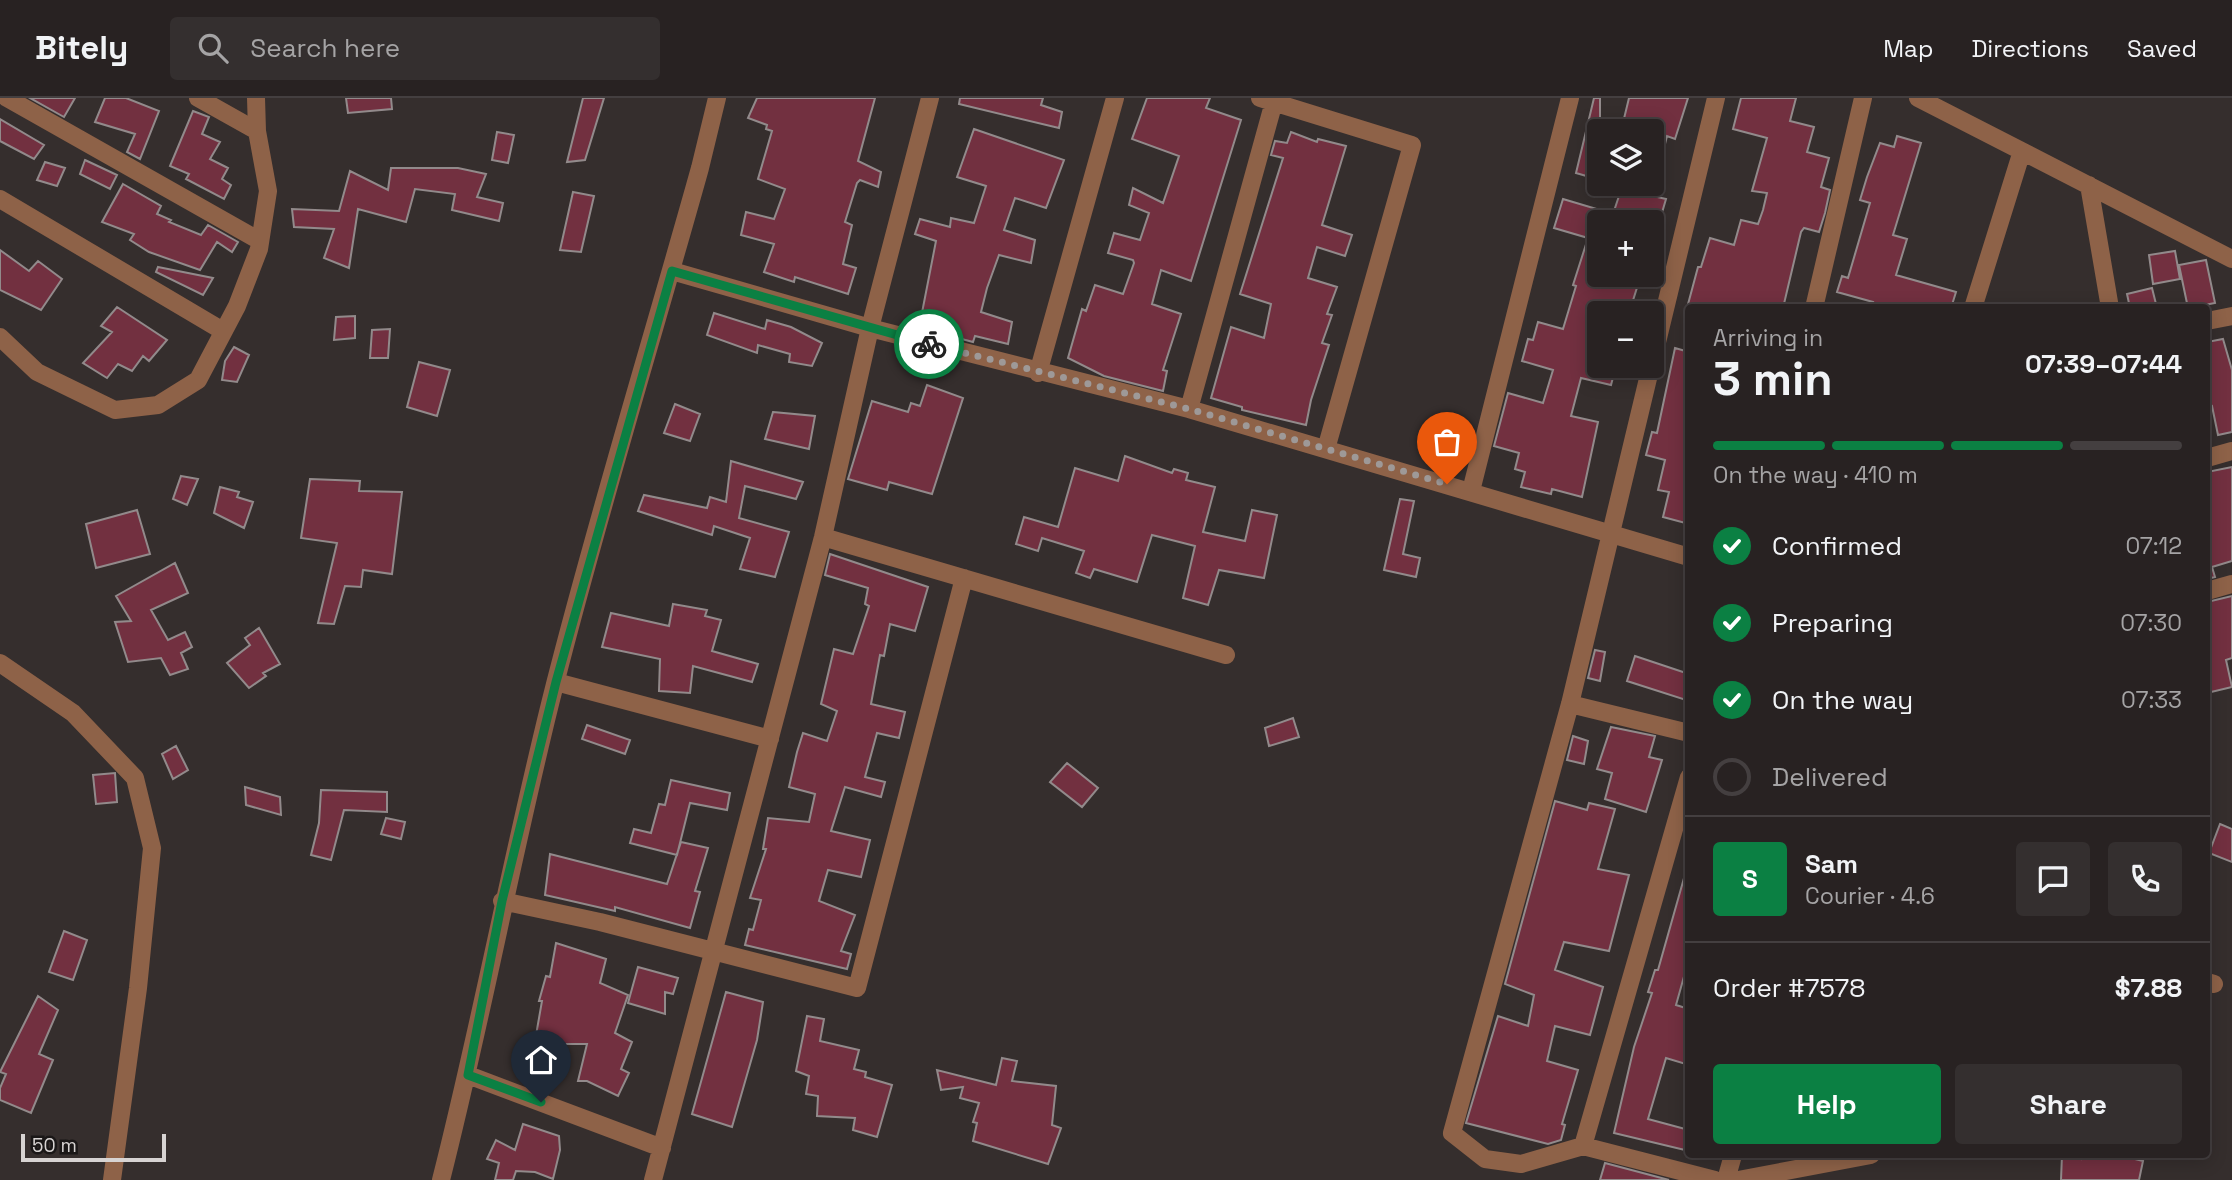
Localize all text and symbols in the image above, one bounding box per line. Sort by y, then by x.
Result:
search box [170,17,660,80]
text: Bitely [35,27,128,69]
icon: search [194,29,232,67]
text: Search here [250,31,400,65]
text: Map [1883,33,1933,64]
text: Directions [1971,33,2089,64]
text: Saved [2127,33,2197,64]
map controls [1587,119,1664,378]
button: layers [1587,119,1664,196]
button: + [1587,210,1664,287]
button: − [1587,301,1664,378]
courier [894,309,964,379]
text: Arriving in [1713,323,1823,353]
icon: bike [910,325,948,363]
text: 07:39–07:44 [2025,347,2182,381]
text: 3 min [1713,350,1833,408]
pin [1417,412,1477,484]
icon: bag [1428,423,1466,461]
text: On the way · 410 m [1713,460,1918,490]
icon: check [1713,527,1751,565]
text: Confirmed [1772,529,1902,563]
text: 07:12 [2125,531,2182,561]
icon: check [1713,604,1751,642]
text: Preparing [1772,606,1893,640]
text: 07:30 [2120,608,2182,638]
icon: check [1713,681,1751,719]
text: On the way [1772,683,1913,717]
text: 07:33 [2121,685,2182,715]
text: Delivered [1772,760,1888,794]
button: chat [2016,842,2090,916]
button: phone [2108,842,2182,916]
text: Sam [1805,847,1858,881]
text: S [1742,862,1758,896]
text: Courier · 4.6 [1805,881,1935,911]
text: Order #7578 [1713,971,1865,1005]
text: $7.88 [2115,971,2182,1005]
pin [511,1030,571,1102]
icon: home [522,1041,560,1079]
button: Help [1713,1064,1941,1144]
button: Share [1955,1064,2182,1144]
scale bar [21,1131,166,1163]
text: 50 m [32,1133,77,1158]

